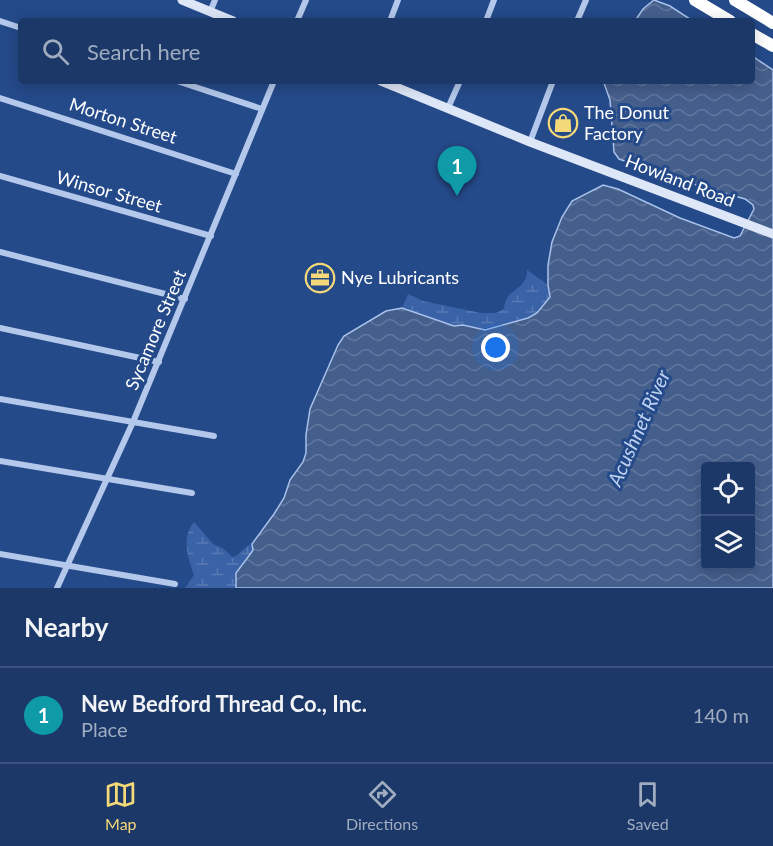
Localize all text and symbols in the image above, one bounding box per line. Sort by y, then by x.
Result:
search box [18,18,755,84]
icon: search [39,35,72,68]
text: Search here [87,38,200,65]
street label: Morton Street [67,92,180,148]
place label: The Donut Factory [584,101,669,144]
shop icon: The Donut Factory [547,107,579,139]
pin: 1 [438,146,476,196]
street label: Howland Road [622,149,738,211]
street label: Winsor Street [54,165,165,217]
office icon: Nye Lubricants [304,262,336,294]
street label: Sycamore Street [120,266,191,393]
place label: Nye Lubricants [341,266,459,288]
your location [481,333,510,362]
water label: Acushnet River [601,365,675,490]
map controls [701,462,755,570]
button: locate [701,462,755,516]
button: layers [701,516,755,570]
text: Nearby [24,611,109,643]
text: New Bedford Thread Co., Inc. [81,690,367,717]
text: 1 [38,703,49,727]
text: 140 m [693,703,749,727]
text: Place [81,717,128,741]
tab: Map [104,778,137,833]
tab: Directions [346,778,418,833]
tab: Saved [627,778,669,833]

